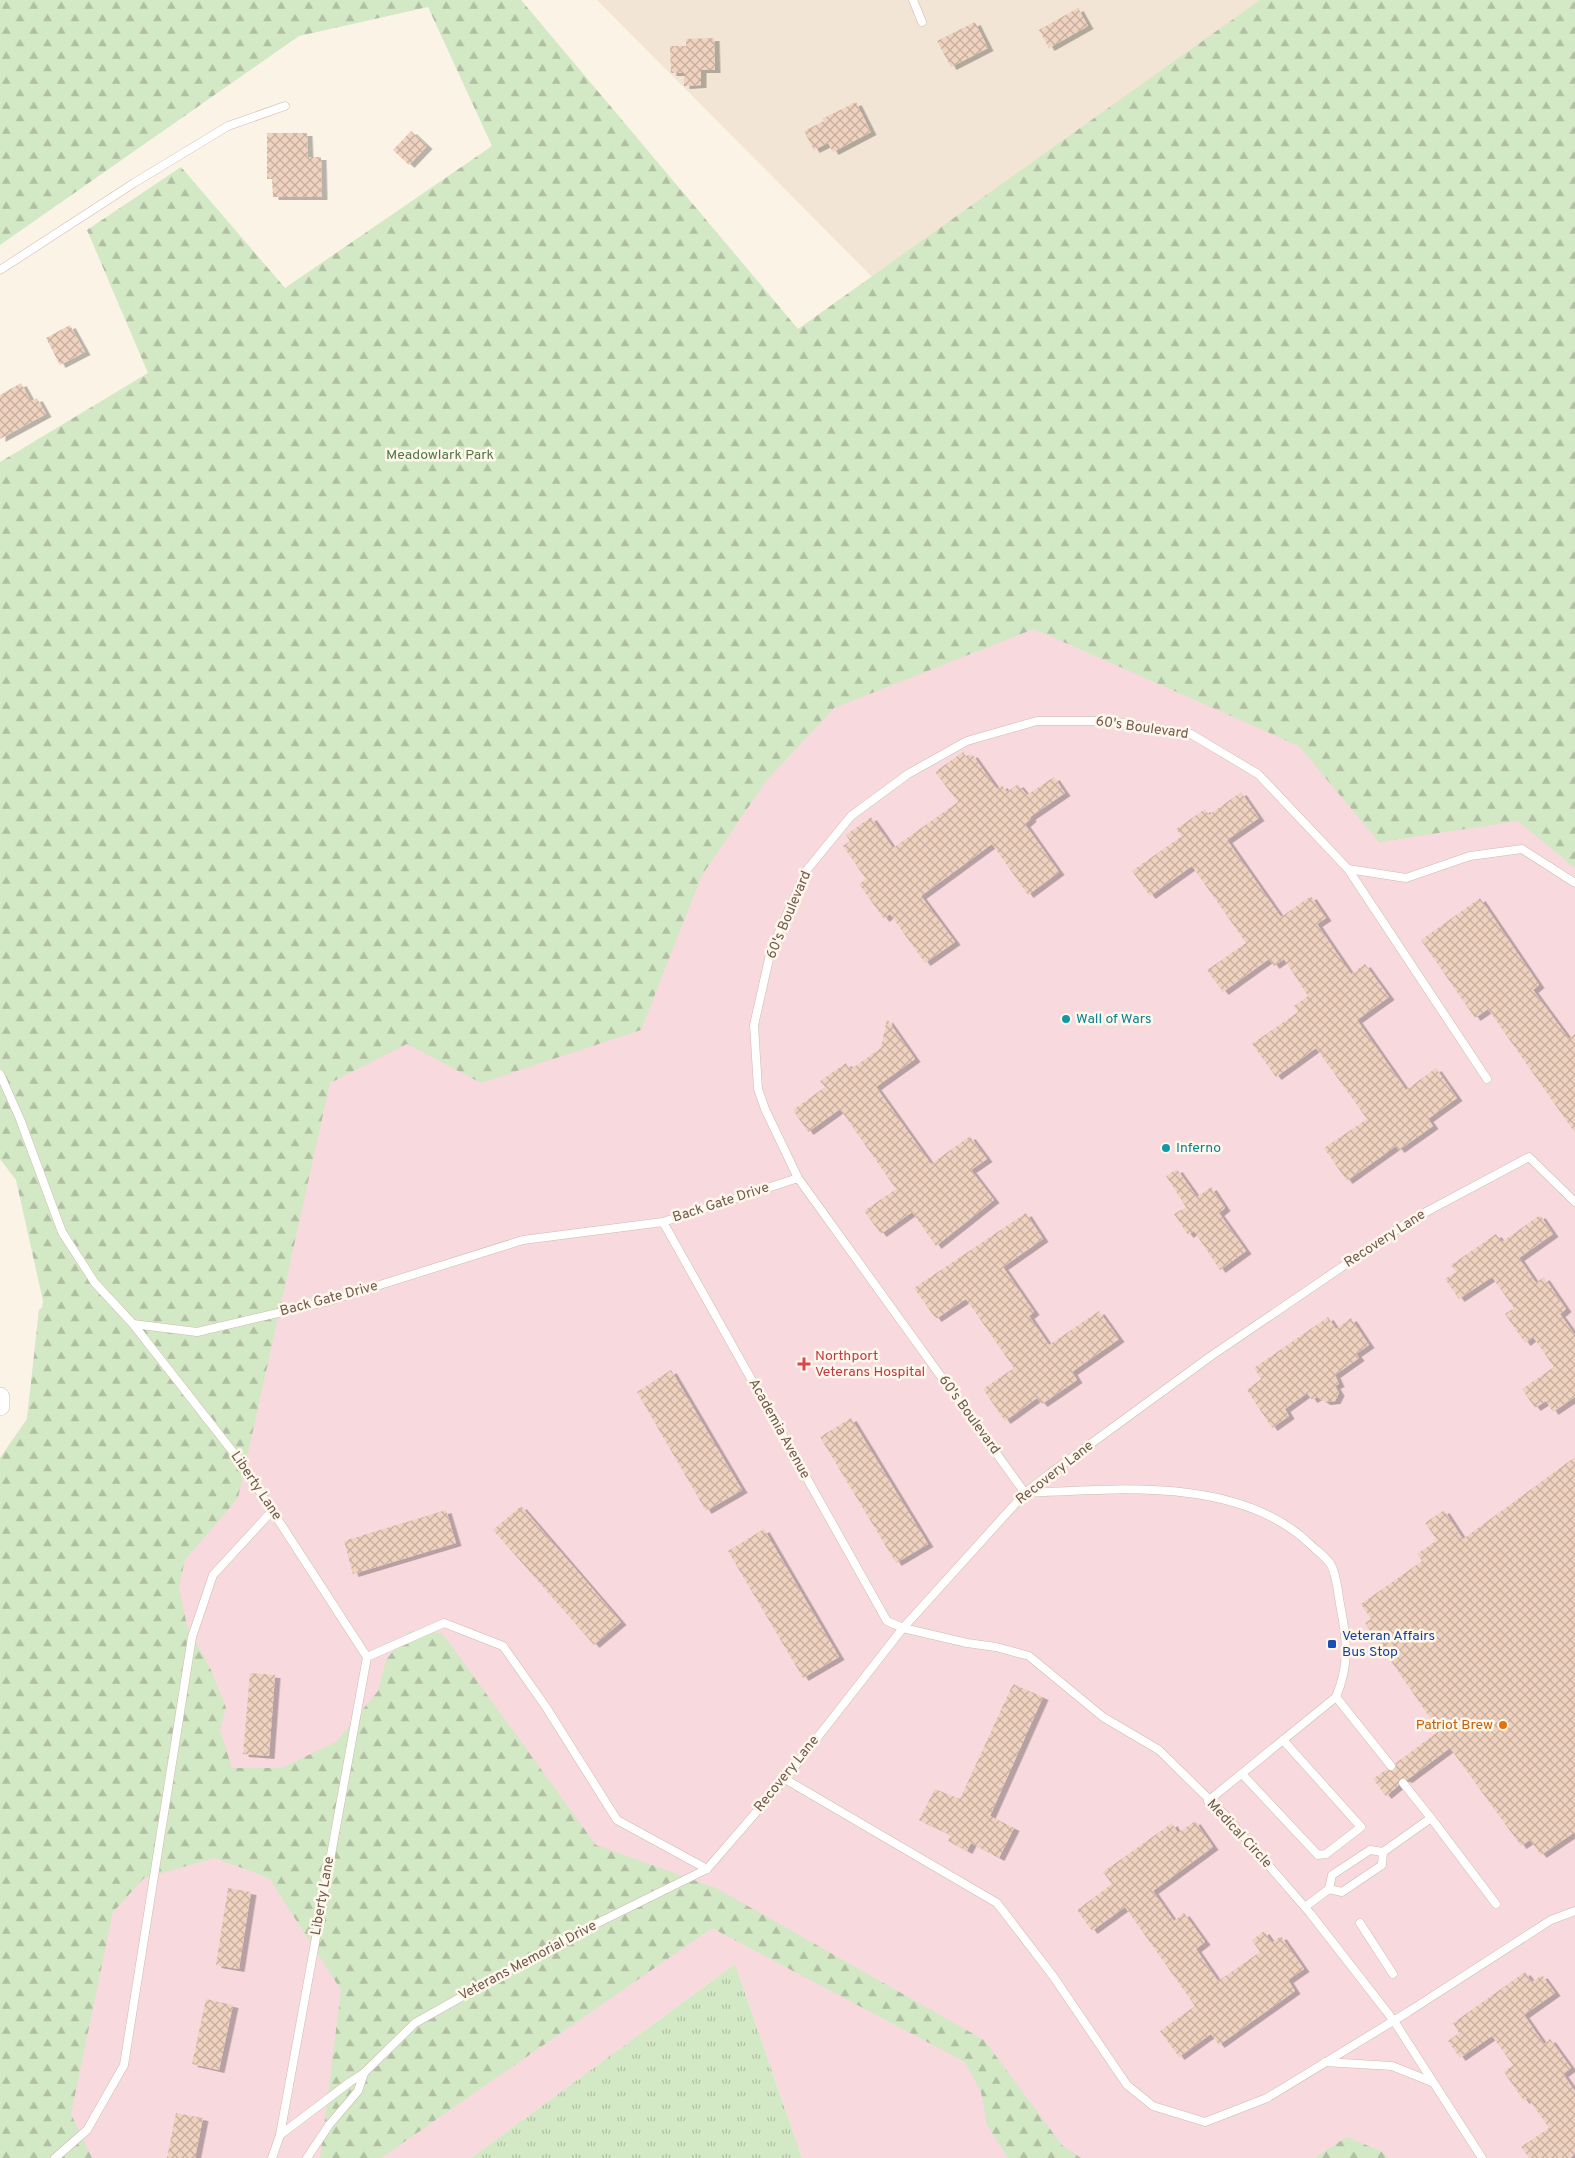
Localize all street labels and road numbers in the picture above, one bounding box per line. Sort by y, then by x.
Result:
street label: 60's Boulevard [1095,713,1189,743]
street label: 60's Boulevard [763,869,815,961]
street label: Back Gate Drive [671,1179,771,1227]
street label: Recovery Lane [1341,1206,1429,1272]
street label: Back Gate Drive [278,1278,380,1320]
street label: 60's Boulevard [935,1372,1003,1458]
street label: Academia Avenue [744,1376,814,1482]
street label: Recovery Lane [1013,1437,1097,1509]
street label: Liberty Lane [227,1448,285,1524]
street label: Recovery Lane [751,1732,823,1816]
street label: Medical Circle [1203,1796,1275,1872]
street label: Liberty Lane [308,1855,338,1937]
street label: Veterans Memorial Drive [456,1917,600,2005]

